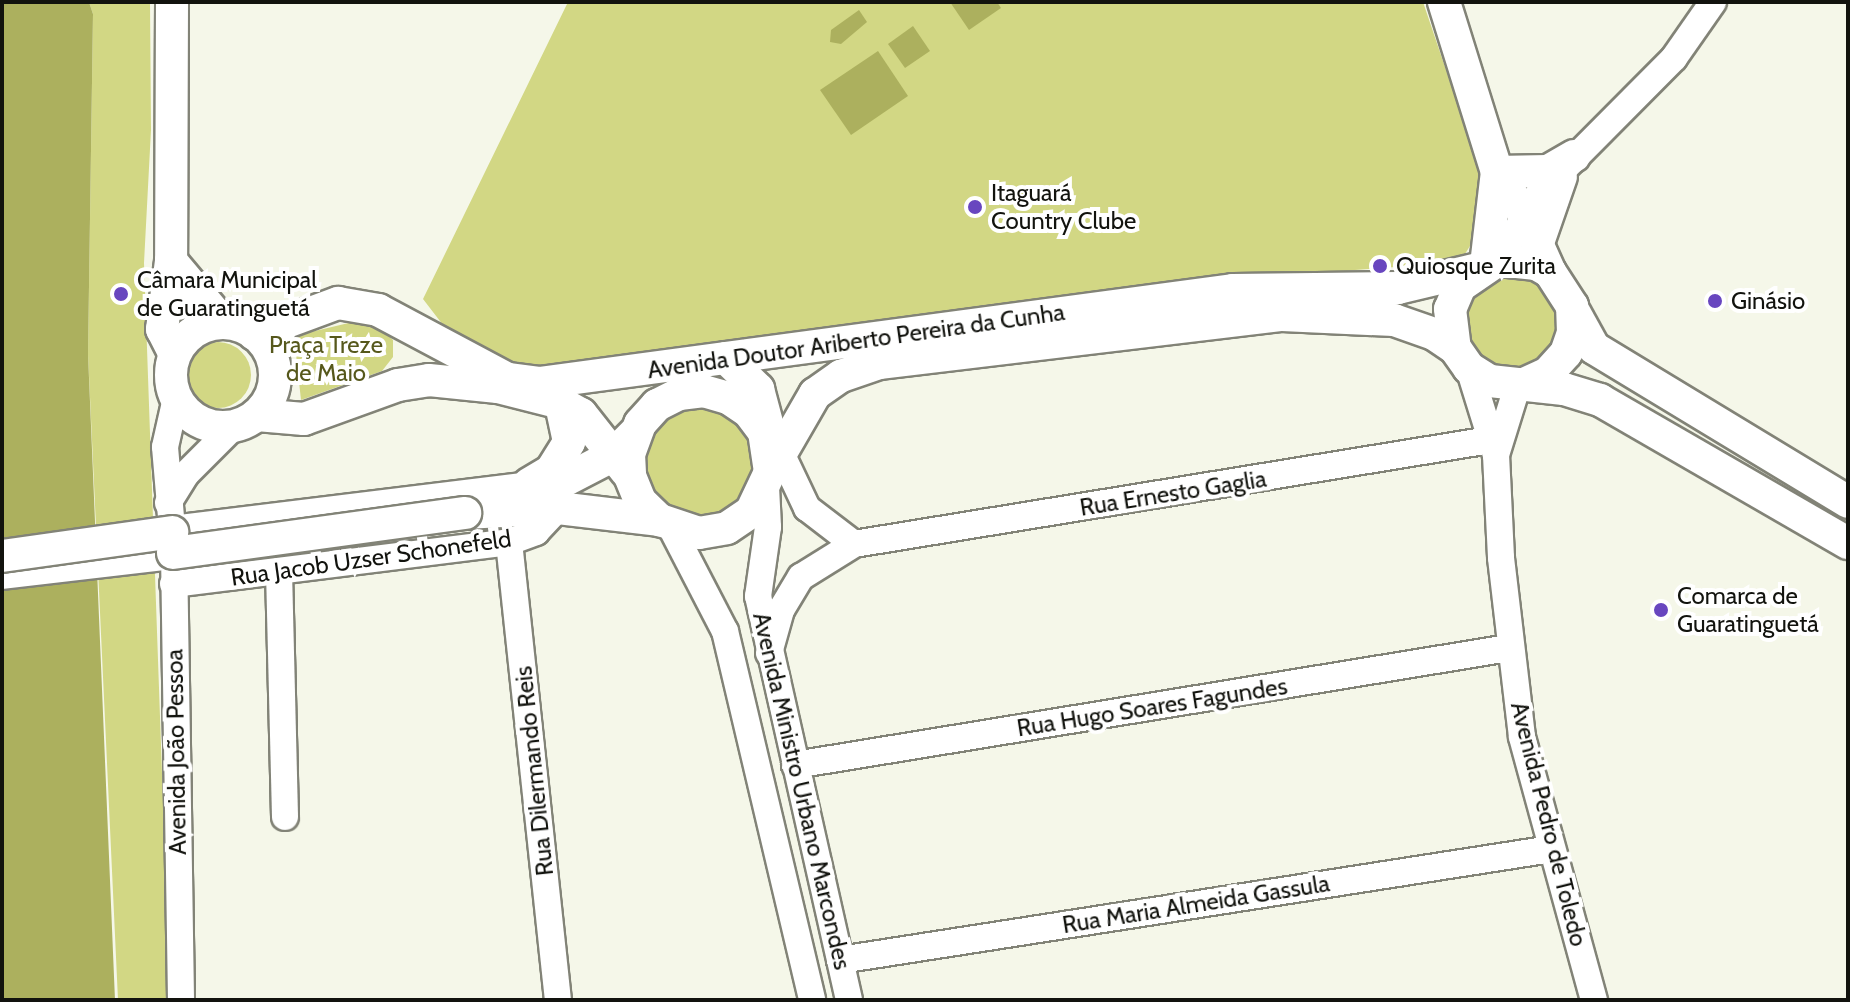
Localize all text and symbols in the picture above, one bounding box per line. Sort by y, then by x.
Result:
place label: Itaguará Country Clube [991,179,1136,235]
marker: Itaguará Country Clube [966,198,984,216]
place label: Quiosque Zurita [1396,252,1556,280]
marker: Quiosque Zurita [1371,257,1389,275]
place label: Câmara Municipal de Guaratinguetá [137,266,317,322]
marker: Câmara Municipal de Guaratinguetá [112,285,130,303]
place label: Ginásio [1731,287,1805,315]
marker: Ginásio [1706,292,1724,310]
street label: Avenida Doutor Ariberto Pereira da Cunha [646,297,1066,385]
park label: Praça Treze de Maio [269,331,383,387]
street label: Rua Ernesto Gaglia [1078,464,1268,522]
street label: Rua Jacob Uzser Schonefeld [229,524,513,592]
place label: Comarca de Guaratinguetá [1677,582,1819,638]
marker: Comarca de Guaratinguetá [1652,601,1670,619]
street label: Avenida Ministro Urbano Marcondes [747,610,857,972]
street label: Avenida João Pessoa [160,649,192,855]
street label: Rua Dilermando Reis [509,665,559,877]
street label: Rua Hugo Soares Fagundes [1015,671,1289,743]
street label: Avenida Pedro de Toledo [1505,699,1593,949]
street label: Rua Maria Almeida Gassula [1060,869,1332,939]

